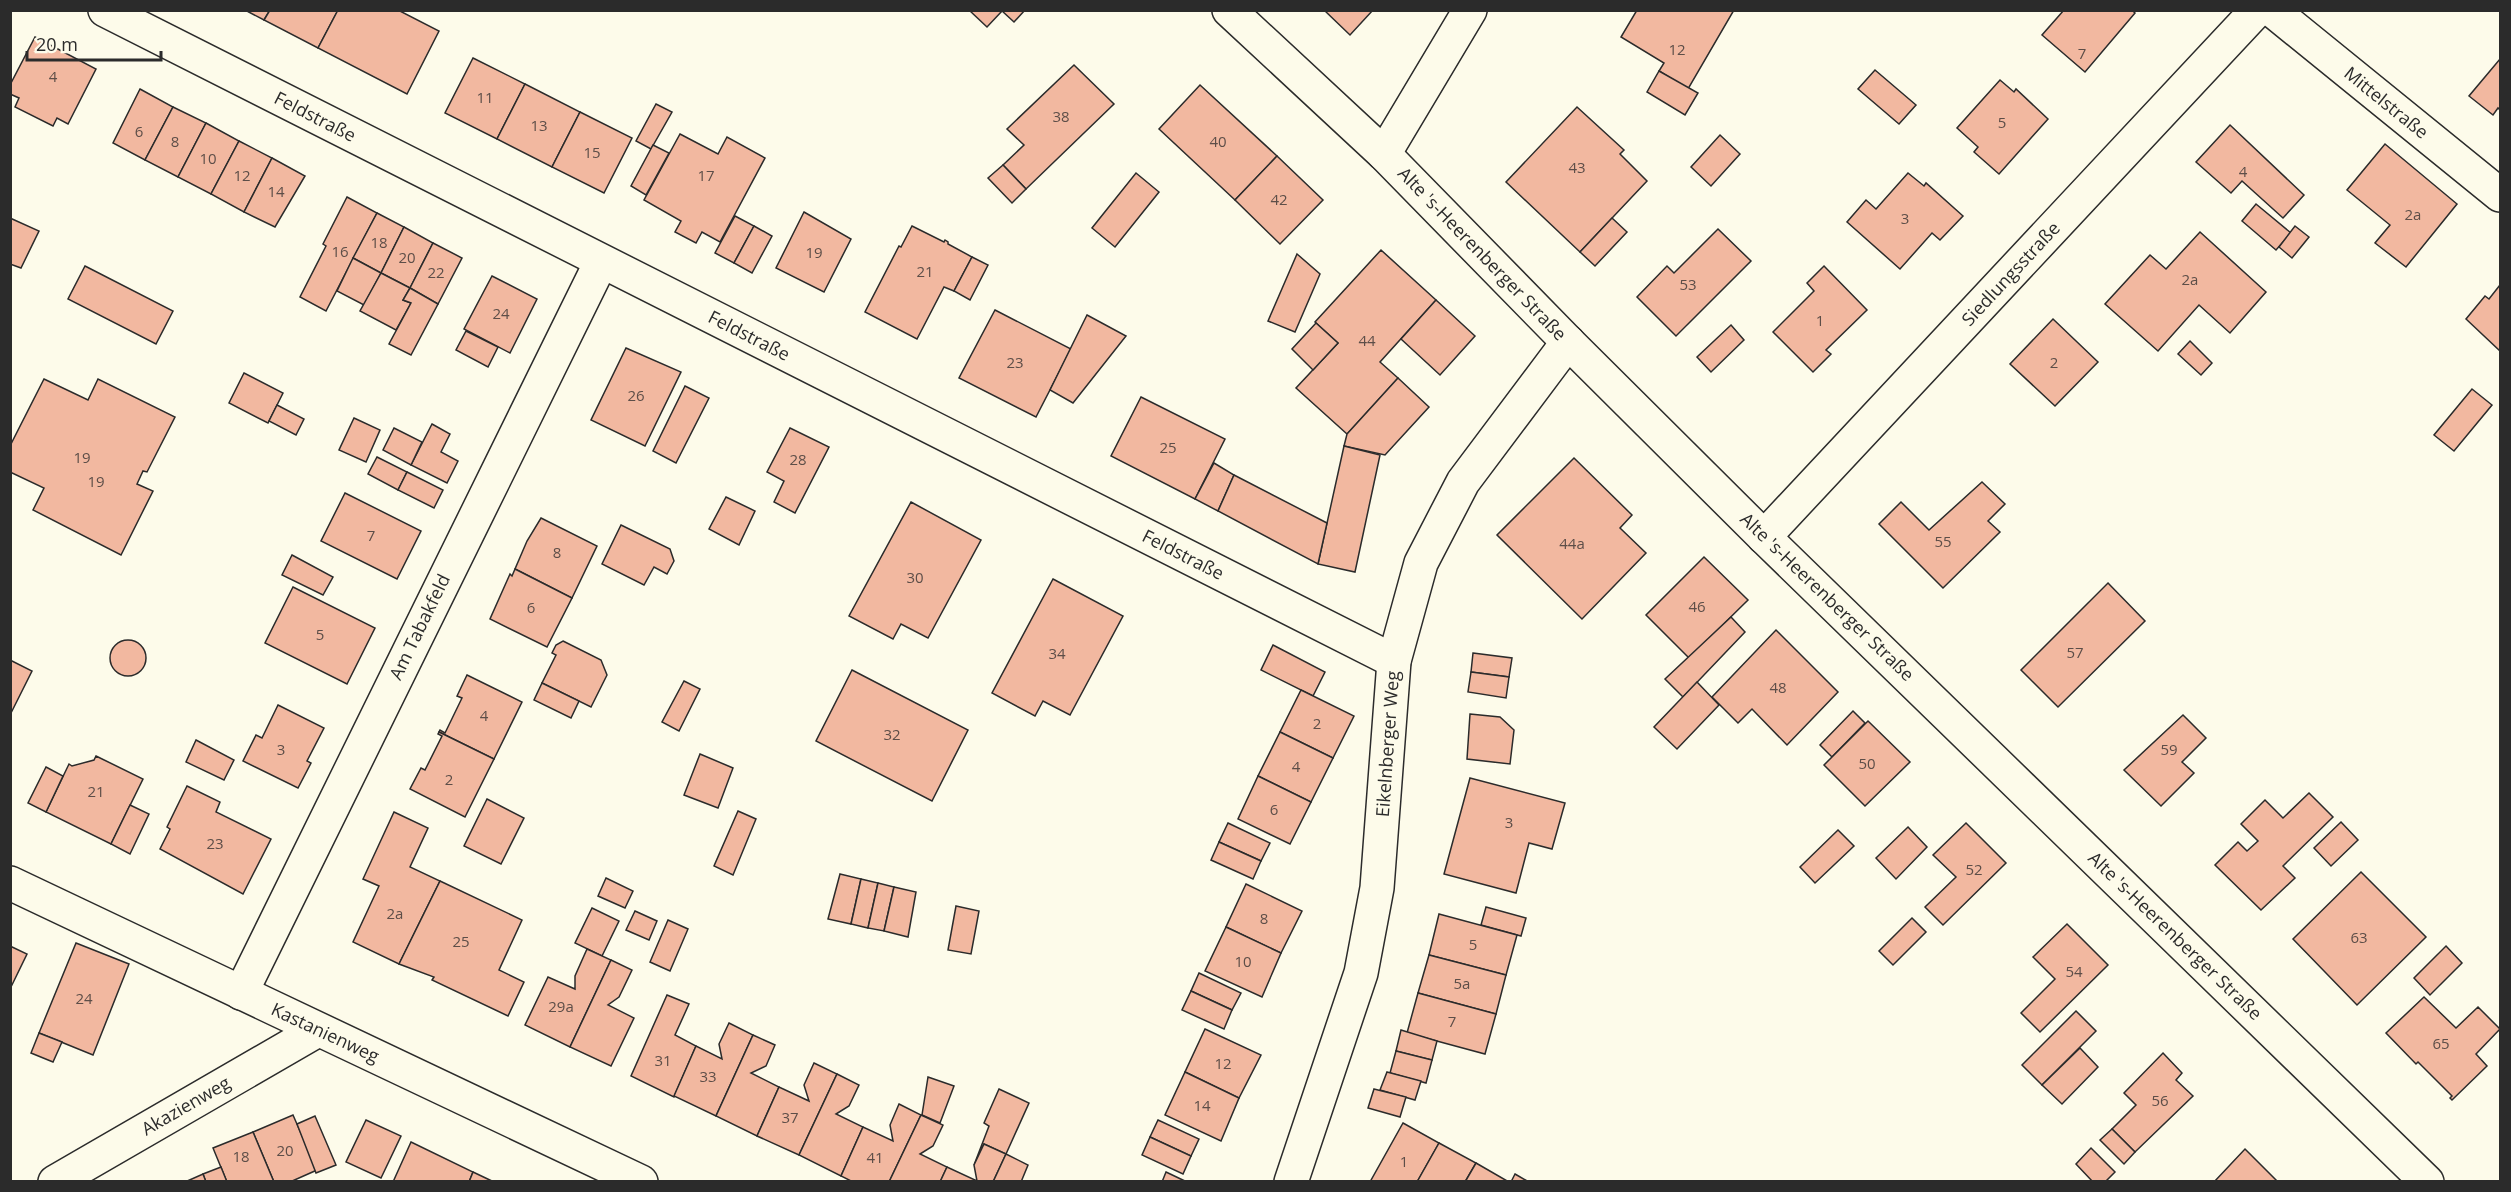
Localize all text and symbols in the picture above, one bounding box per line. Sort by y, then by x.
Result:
scale bar [27,24,160,62]
text: 20 m [36,32,78,56]
house number: 12 [1668,39,1686,59]
house number: 7 [2078,43,2086,63]
street label: Mittelstraße [2339,61,2434,144]
house number: 4 [49,66,58,86]
street label: Feldstraße [271,85,360,147]
house number: 11 [476,87,494,107]
house number: 38 [1052,106,1070,126]
house number: 5 [1998,112,2006,132]
house number: 13 [530,115,548,135]
house number: 6 [135,121,143,141]
house number: 8 [171,131,179,151]
house number: 40 [1209,131,1227,151]
house number: 15 [583,142,601,162]
house number: 10 [199,148,217,168]
house number: 43 [1568,157,1586,177]
street label: Alte 's-Heerenberger Straße [1393,161,1572,345]
house number: 4 [2239,161,2248,181]
house number: 12 [233,165,251,185]
house number: 17 [697,165,715,185]
house number: 14 [267,181,285,201]
house number: 42 [1270,189,1288,209]
house number: 2a [2405,204,2421,224]
house number: 3 [1901,208,1909,228]
street label: Siedlungsstraße [1956,216,2065,331]
house number: 18 [370,232,388,252]
house number: 16 [331,241,349,261]
house number: 19 [805,242,823,262]
house number: 20 [398,247,416,267]
house number: 21 [916,261,934,281]
house number: 22 [427,262,445,282]
house number: 2a [2182,269,2198,289]
house number: 53 [1679,274,1697,294]
house number: 24 [492,303,510,323]
street label: Feldstraße [705,304,794,366]
house number: 1 [1816,310,1824,330]
house number: 44 [1358,330,1376,350]
house number: 23 [1006,352,1024,372]
house number: 2 [2050,352,2058,372]
house number: 26 [627,385,645,405]
house number: 25 [1159,437,1177,457]
house number: 19 [73,447,91,467]
house number: 28 [789,449,807,469]
house number: 19 [87,471,105,491]
street label: Alte 's-Heerenberger Straße [1736,507,1920,686]
street label: Feldstraße [1139,523,1228,585]
house number: 7 [367,525,375,545]
house number: 55 [1934,531,1952,551]
house number: 44a [1559,533,1585,553]
house number: 8 [553,542,561,562]
house number: 30 [906,567,924,587]
street label: Am Tabakfeld [383,570,455,683]
house number: 46 [1688,596,1706,616]
house number: 6 [527,597,535,617]
house number: 5 [316,624,324,644]
house number: 57 [2066,642,2084,662]
house number: 34 [1048,643,1066,663]
street label: Eikelnberger Weg [1370,670,1404,818]
house number: 48 [1769,677,1787,697]
house number: 4 [480,705,489,725]
house number: 2 [1313,713,1321,733]
house number: 32 [883,724,901,744]
house number: 3 [277,739,285,759]
house number: 59 [2160,739,2178,759]
house number: 50 [1858,753,1876,773]
house number: 4 [1292,756,1301,776]
house number: 2 [445,769,453,789]
house number: 21 [87,781,105,801]
house number: 6 [1270,799,1278,819]
house number: 3 [1505,812,1513,832]
house number: 23 [206,833,224,853]
street label: Alte 's-Heerenberger Straße [2084,846,2268,1025]
house number: 52 [1965,859,1983,879]
house number: 2a [387,903,403,923]
house number: 8 [1260,908,1268,928]
house number: 63 [2350,927,2368,947]
house number: 25 [452,931,470,951]
house number: 5 [1469,934,1477,954]
house number: 10 [1234,951,1252,971]
house number: 54 [2065,961,2083,981]
house number: 5a [1454,973,1470,993]
house number: 24 [75,988,93,1008]
house number: 29a [548,996,574,1016]
street label: Kastanienweg [268,997,384,1068]
house number: 7 [1448,1011,1456,1031]
house number: 65 [2432,1033,2450,1053]
house number: 31 [654,1050,672,1070]
house number: 12 [1214,1053,1232,1073]
house number: 33 [699,1066,717,1086]
street label: Akazienweg [137,1070,234,1140]
house number: 56 [2151,1090,2169,1110]
house number: 14 [1193,1095,1211,1115]
house number: 37 [781,1107,799,1127]
house number: 20 [276,1140,294,1160]
house number: 18 [232,1146,250,1166]
house number: 41 [866,1147,884,1167]
house number: 1 [1400,1151,1408,1171]

